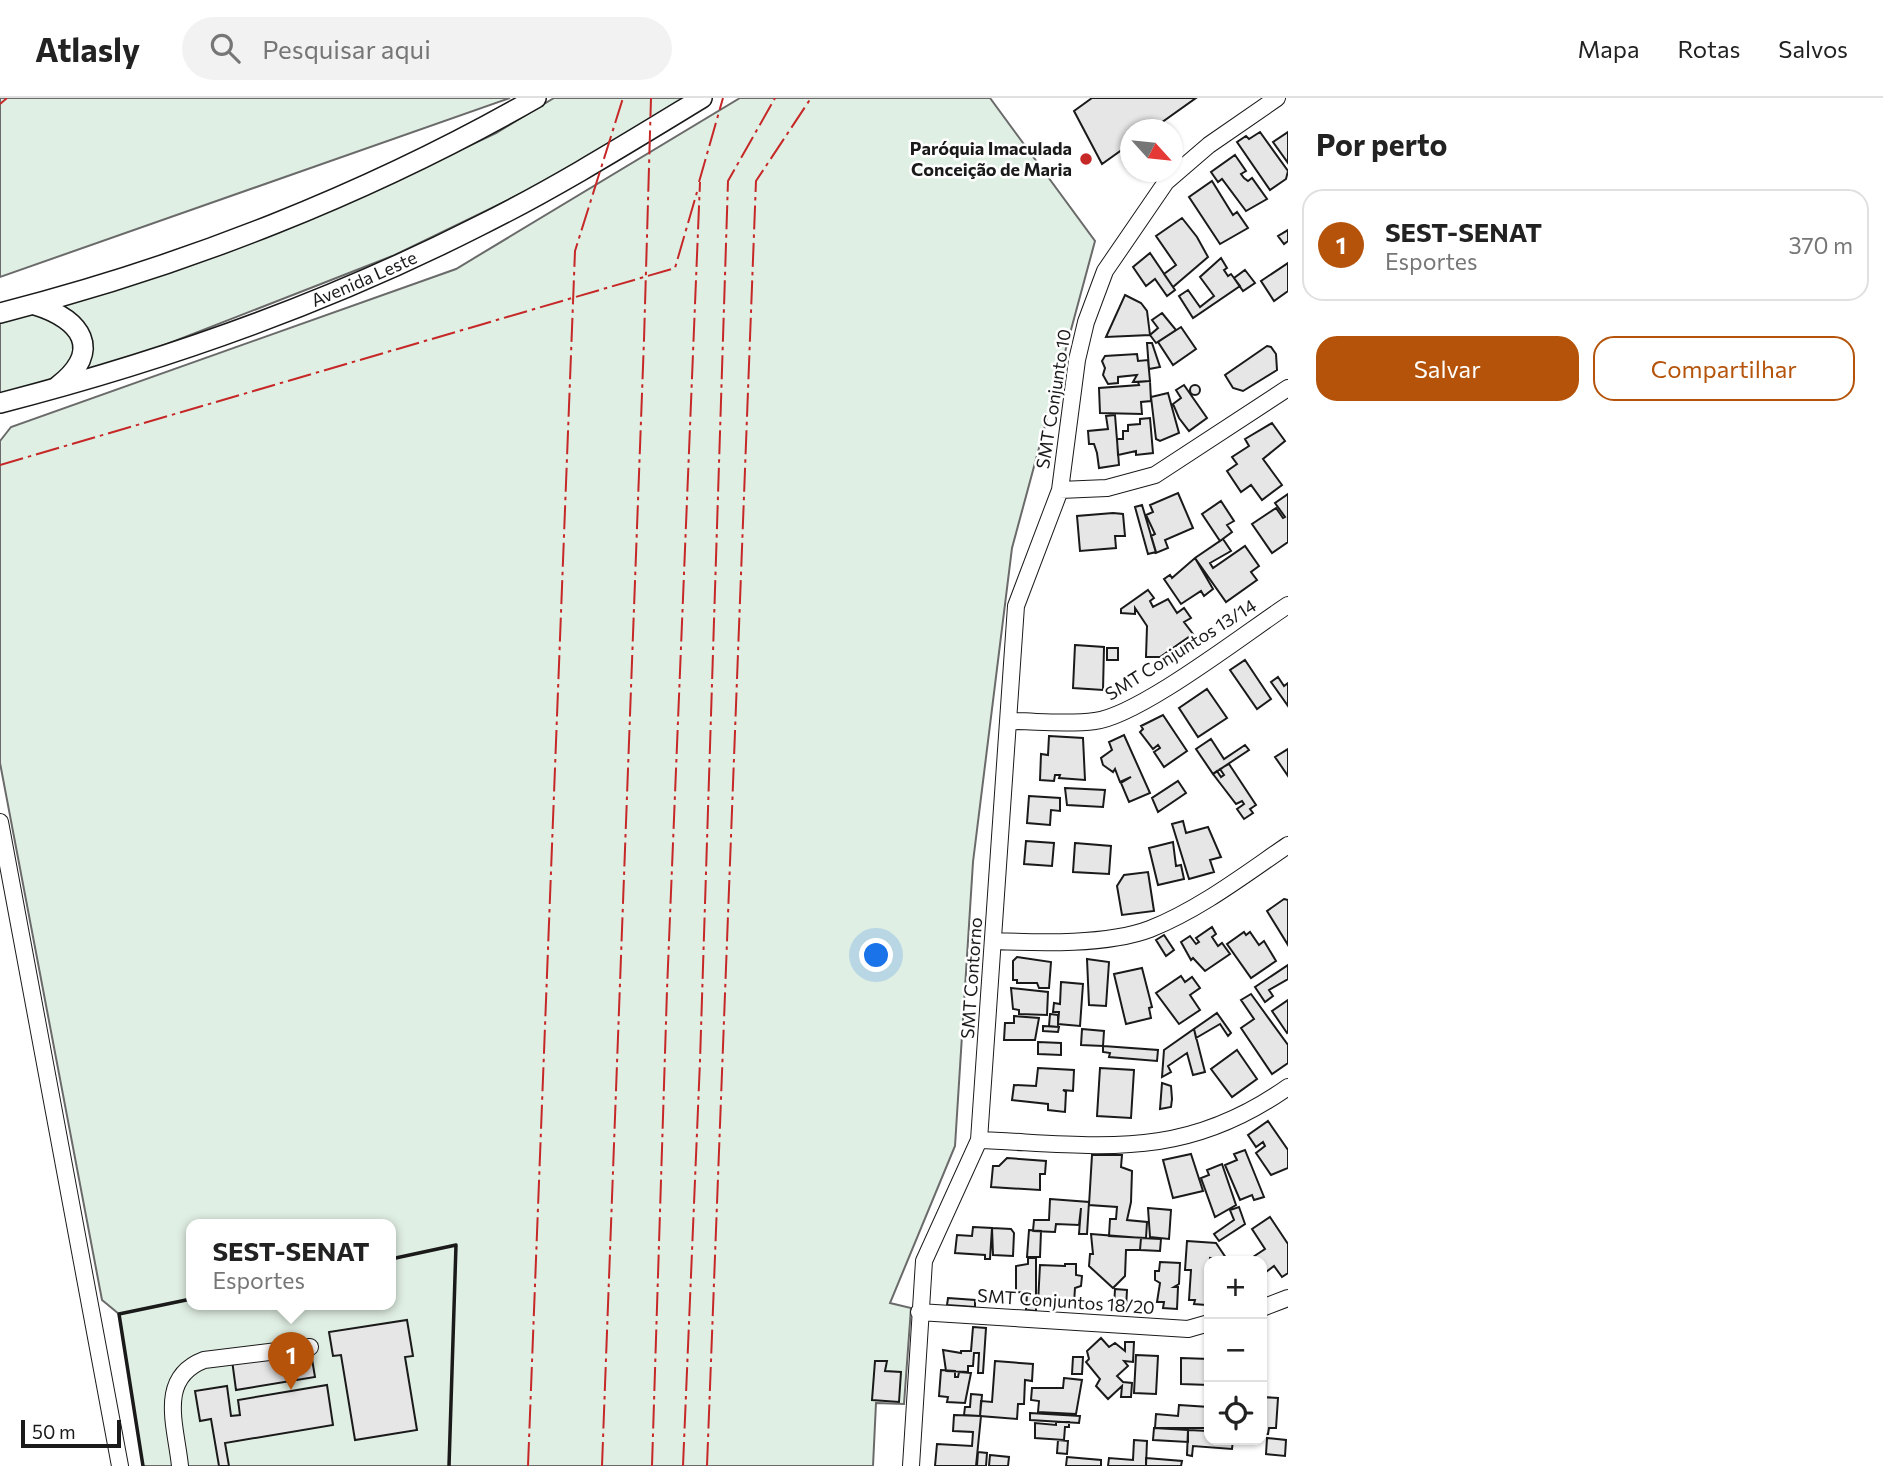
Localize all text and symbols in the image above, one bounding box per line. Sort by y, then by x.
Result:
search box [182,17,672,80]
text: Atlasly [35,28,140,69]
icon: search [206,29,244,67]
text: Pesquisar aqui [262,33,431,64]
text: Mapa [1578,34,1640,63]
text: Rotas [1678,34,1740,63]
text: Salvos [1778,34,1848,63]
north arrow [1120,119,1183,182]
text: Por perto [1316,125,1448,162]
place label: Paróquia Imaculada Conceição de Maria [910,137,1072,180]
marker: Paróquia Imaculada Conceição de Maria [1078,151,1094,167]
text: SEST-SENAT [1385,216,1542,247]
text: 1 [1336,231,1346,259]
text: 370 m [1788,231,1853,259]
street label: Avenida Leste [308,246,420,311]
text: Esportes [1385,247,1477,275]
street label: SMT Conjunto 10 [1031,327,1075,470]
button: Salvar [1316,336,1579,401]
button: Compartilhar [1593,336,1855,401]
street label: SMT Conjuntos 13/14 [1101,594,1260,705]
street label: SMT Contorno [956,916,986,1039]
your location [859,938,893,972]
popup [186,1219,396,1310]
text: SEST-SENAT [212,1235,370,1266]
map controls [1204,1256,1267,1445]
button: + [1204,1256,1267,1319]
text: Esportes [212,1266,305,1294]
street label: SMT Conjuntos 18/20 [977,1284,1156,1318]
button: − [1204,1319,1267,1382]
pin: 1 [268,1332,314,1390]
button: locate [1204,1382,1267,1445]
scale bar [21,1417,121,1449]
text: 50 m [32,1420,76,1443]

